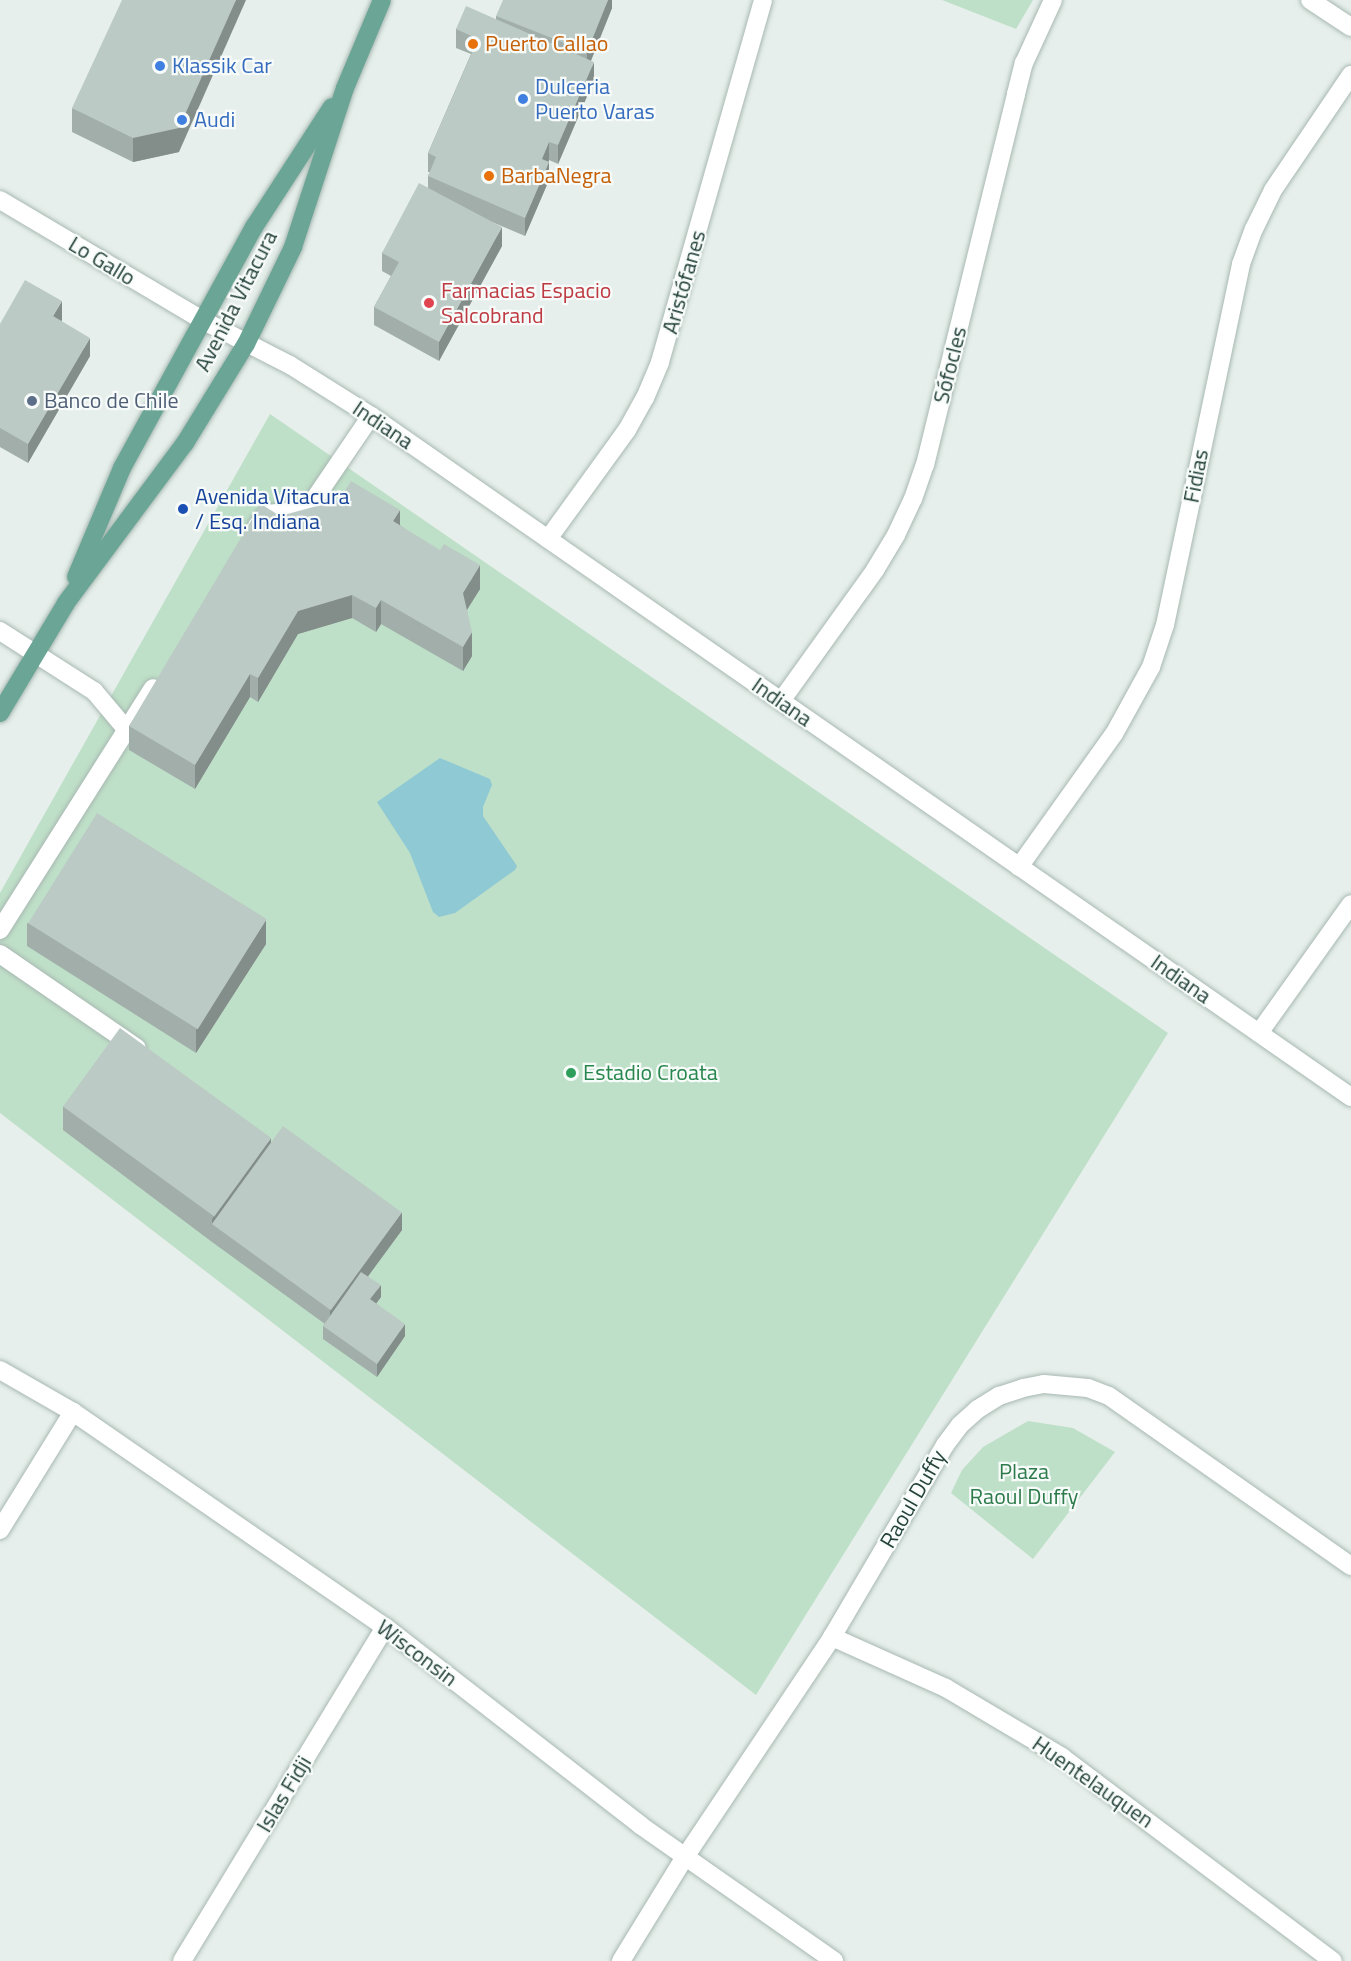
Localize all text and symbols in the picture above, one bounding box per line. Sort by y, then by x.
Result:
place label: Puerto Callao [485,31,608,57]
marker: Puerto Callao [466,37,480,51]
place label: Klassik Car [172,53,272,79]
marker: Klassik Car [153,59,167,73]
place label: Dulceria Puerto Varas [535,73,655,124]
marker: Dulceria Puerto Varas [516,92,530,106]
place label: Audi [194,107,235,133]
marker: Audi [175,113,189,127]
place label: BarbaNegra [501,163,612,189]
marker: BarbaNegra [482,169,496,183]
street label: Avenida Vitacura [189,226,283,376]
street label: Aristófanes [657,227,711,337]
street label: Lo Gallo [64,231,140,291]
place label: Farmacias Espacio Salcobrand [441,277,611,328]
marker: Farmacias Espacio Salcobrand [422,296,436,310]
street label: Sófocles [928,324,972,406]
place label: Banco de Chile [44,388,179,414]
marker: Banco de Chile [25,394,39,408]
street label: Indiana [348,395,418,455]
street label: Fidias [1178,447,1214,505]
place label: Avenida Vitacura / Esq. Indiana [195,483,350,534]
marker: Avenida Vitacura / Esq. Indiana [176,502,190,516]
street label: Indiana [747,672,817,732]
street label: Indiana [1146,949,1216,1009]
place label: Estadio Croata [583,1060,718,1086]
marker: Estadio Croata [564,1066,578,1080]
street label: Raoul Duffy [874,1445,952,1553]
park label: Plaza Raoul Duffy [970,1458,1078,1510]
street label: Wisconsin [371,1614,463,1692]
street label: Huentelauquen [1027,1730,1159,1834]
street label: Islas Fidji [251,1751,317,1837]

